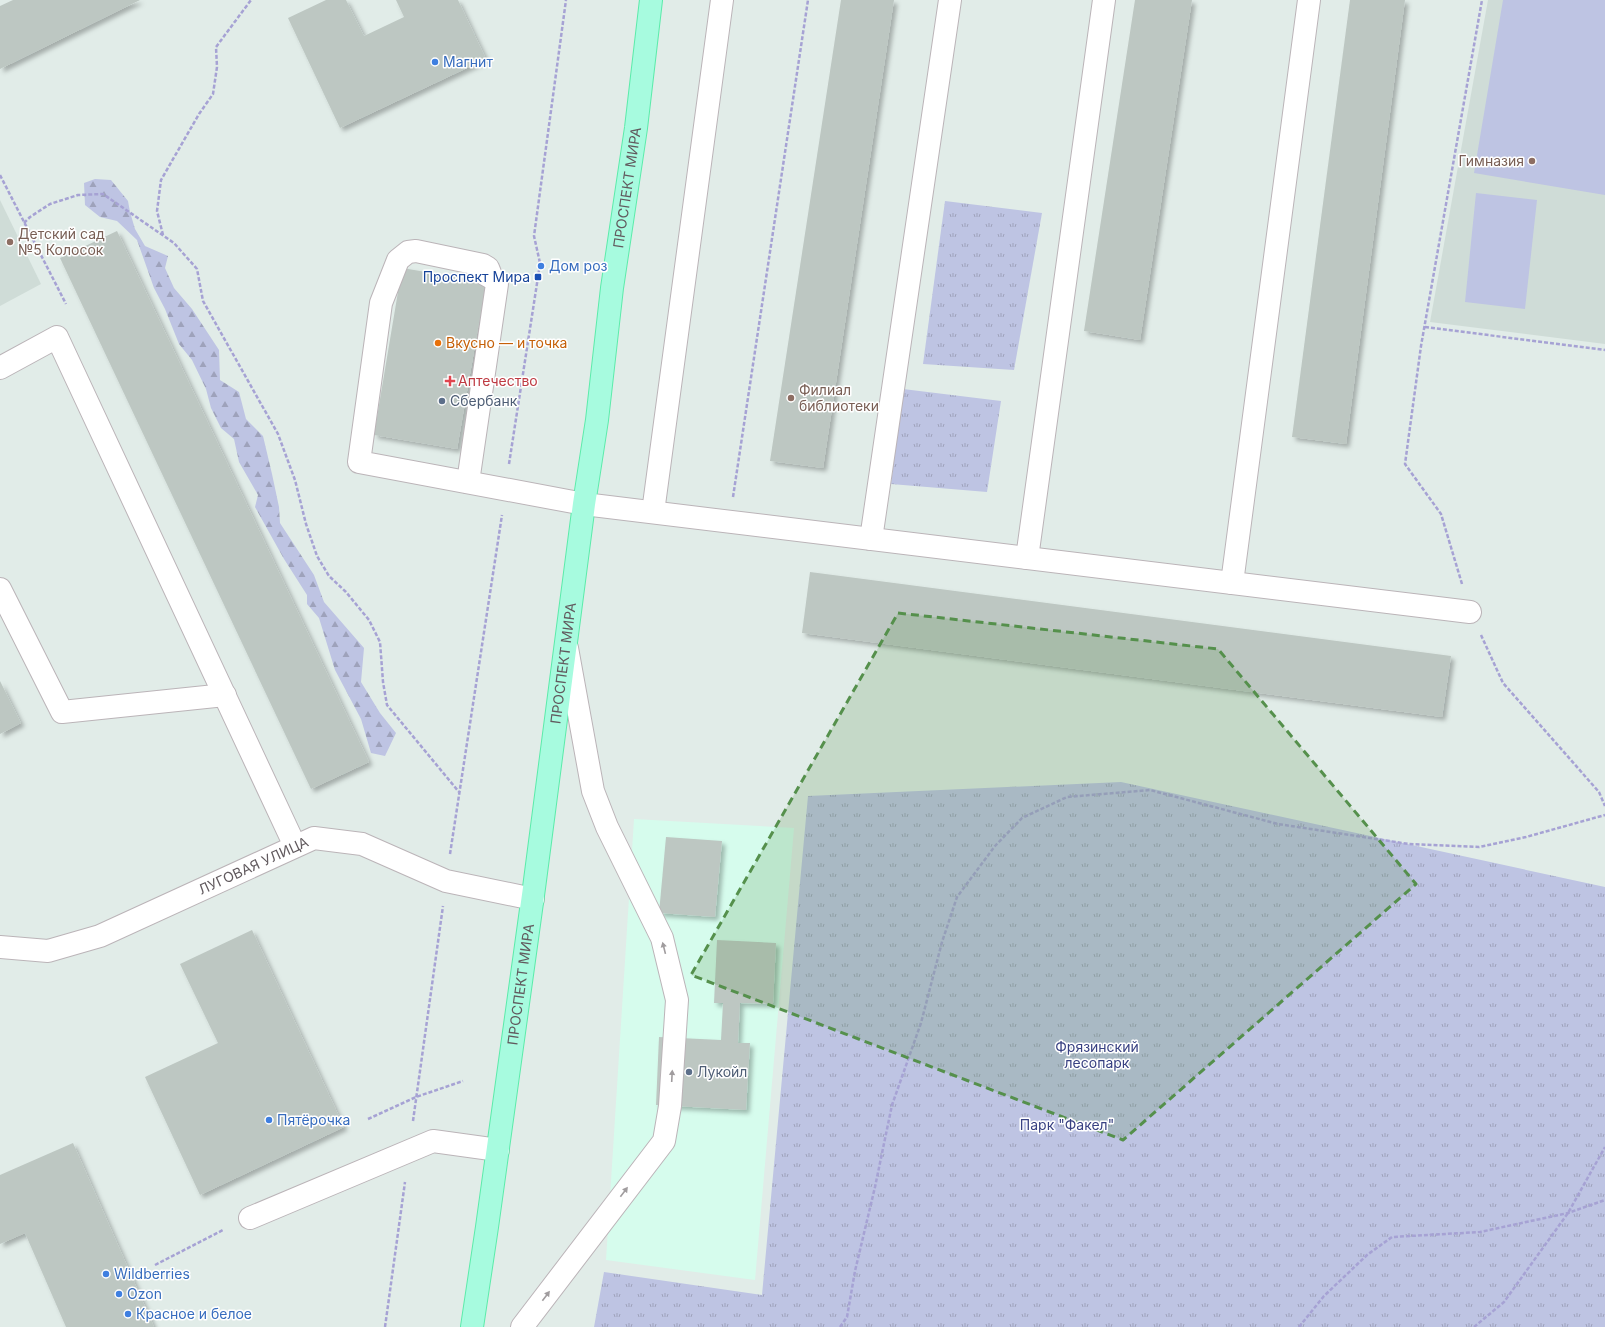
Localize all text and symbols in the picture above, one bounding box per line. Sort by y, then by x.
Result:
place label: Магнит [443,53,493,70]
marker: Магнит [430,57,440,67]
street label: ПРОСПЕКТ МИРА [609,125,644,249]
place label: Гимназия [1459,152,1524,169]
marker: Гимназия [1527,156,1537,166]
place label: Детский сад №5 Колосок [18,225,105,258]
marker: Детский сад №5 Колосок [5,237,15,247]
place label: Дом роз [549,257,608,274]
marker: Дом роз [536,261,546,271]
place label: Проспект Мира [423,268,530,285]
marker: Проспект Мира [533,272,543,282]
place label: Вкусно — и точка [446,334,567,351]
marker: Вкусно — и точка [433,338,443,348]
place label: Аптечество [458,372,538,389]
marker: Аптечество [445,376,455,386]
place label: Филиал библиотеки [799,381,879,414]
place label: Сбербанк [450,392,518,409]
marker: Филиал библиотеки [786,393,796,403]
marker: Сбербанк [437,396,447,406]
street label: ПРОСПЕКТ МИРА [546,601,579,725]
street label: ЛУГОВАЯ УЛИЦА [195,833,311,898]
street label: ПРОСПЕКТ МИРА [503,922,537,1046]
one-way arrow [661,942,667,954]
park label: Фрязинский лесопарк [1055,1038,1139,1071]
place label: Лукойл [697,1063,747,1080]
marker: Лукойл [684,1067,694,1077]
one-way arrow [668,1070,675,1082]
place label: Пятёрочка [277,1111,350,1128]
marker: Пятёрочка [264,1115,274,1125]
park label: Парк "Факел" [1020,1116,1114,1133]
one-way arrow [620,1187,629,1198]
place label: Wildberries [114,1265,190,1282]
marker: Wildberries [101,1269,111,1279]
place label: Ozon [127,1285,162,1302]
marker: Ozon [114,1289,124,1299]
one-way arrow [541,1290,550,1301]
place label: Красное и белое [136,1305,252,1322]
marker: Красное и белое [123,1309,133,1319]

